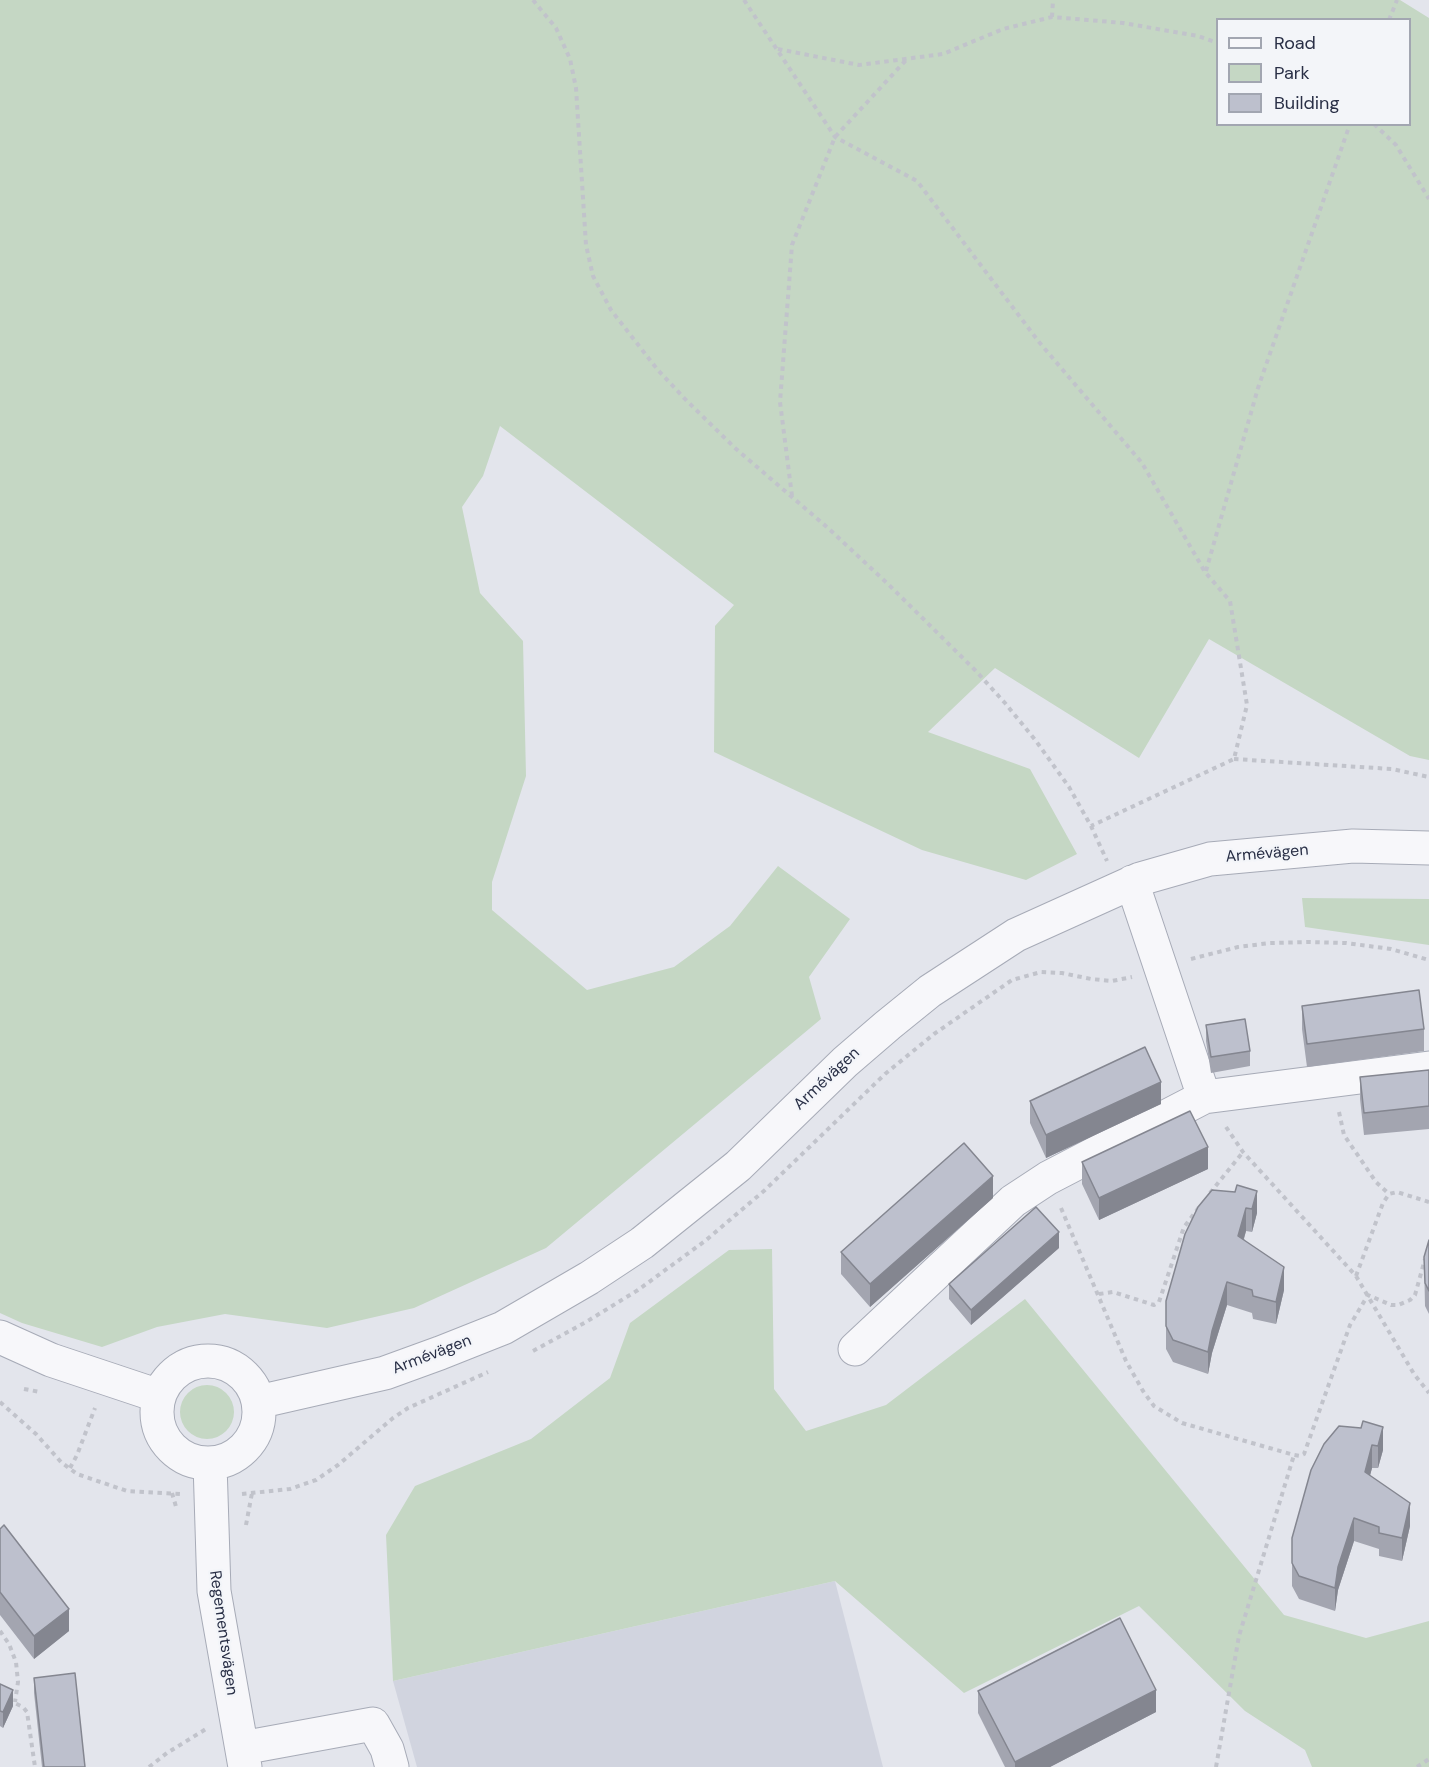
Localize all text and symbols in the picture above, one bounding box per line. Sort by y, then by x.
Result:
legend [1216,18,1411,126]
text: Road [1274,31,1316,55]
text: Park [1274,61,1310,85]
text: Building [1274,91,1339,115]
street label: Armévägen [1225,841,1309,867]
street label: Armévägen [790,1044,864,1114]
street label: Armévägen [390,1331,474,1379]
street label: Regementsvägen [205,1569,241,1697]

